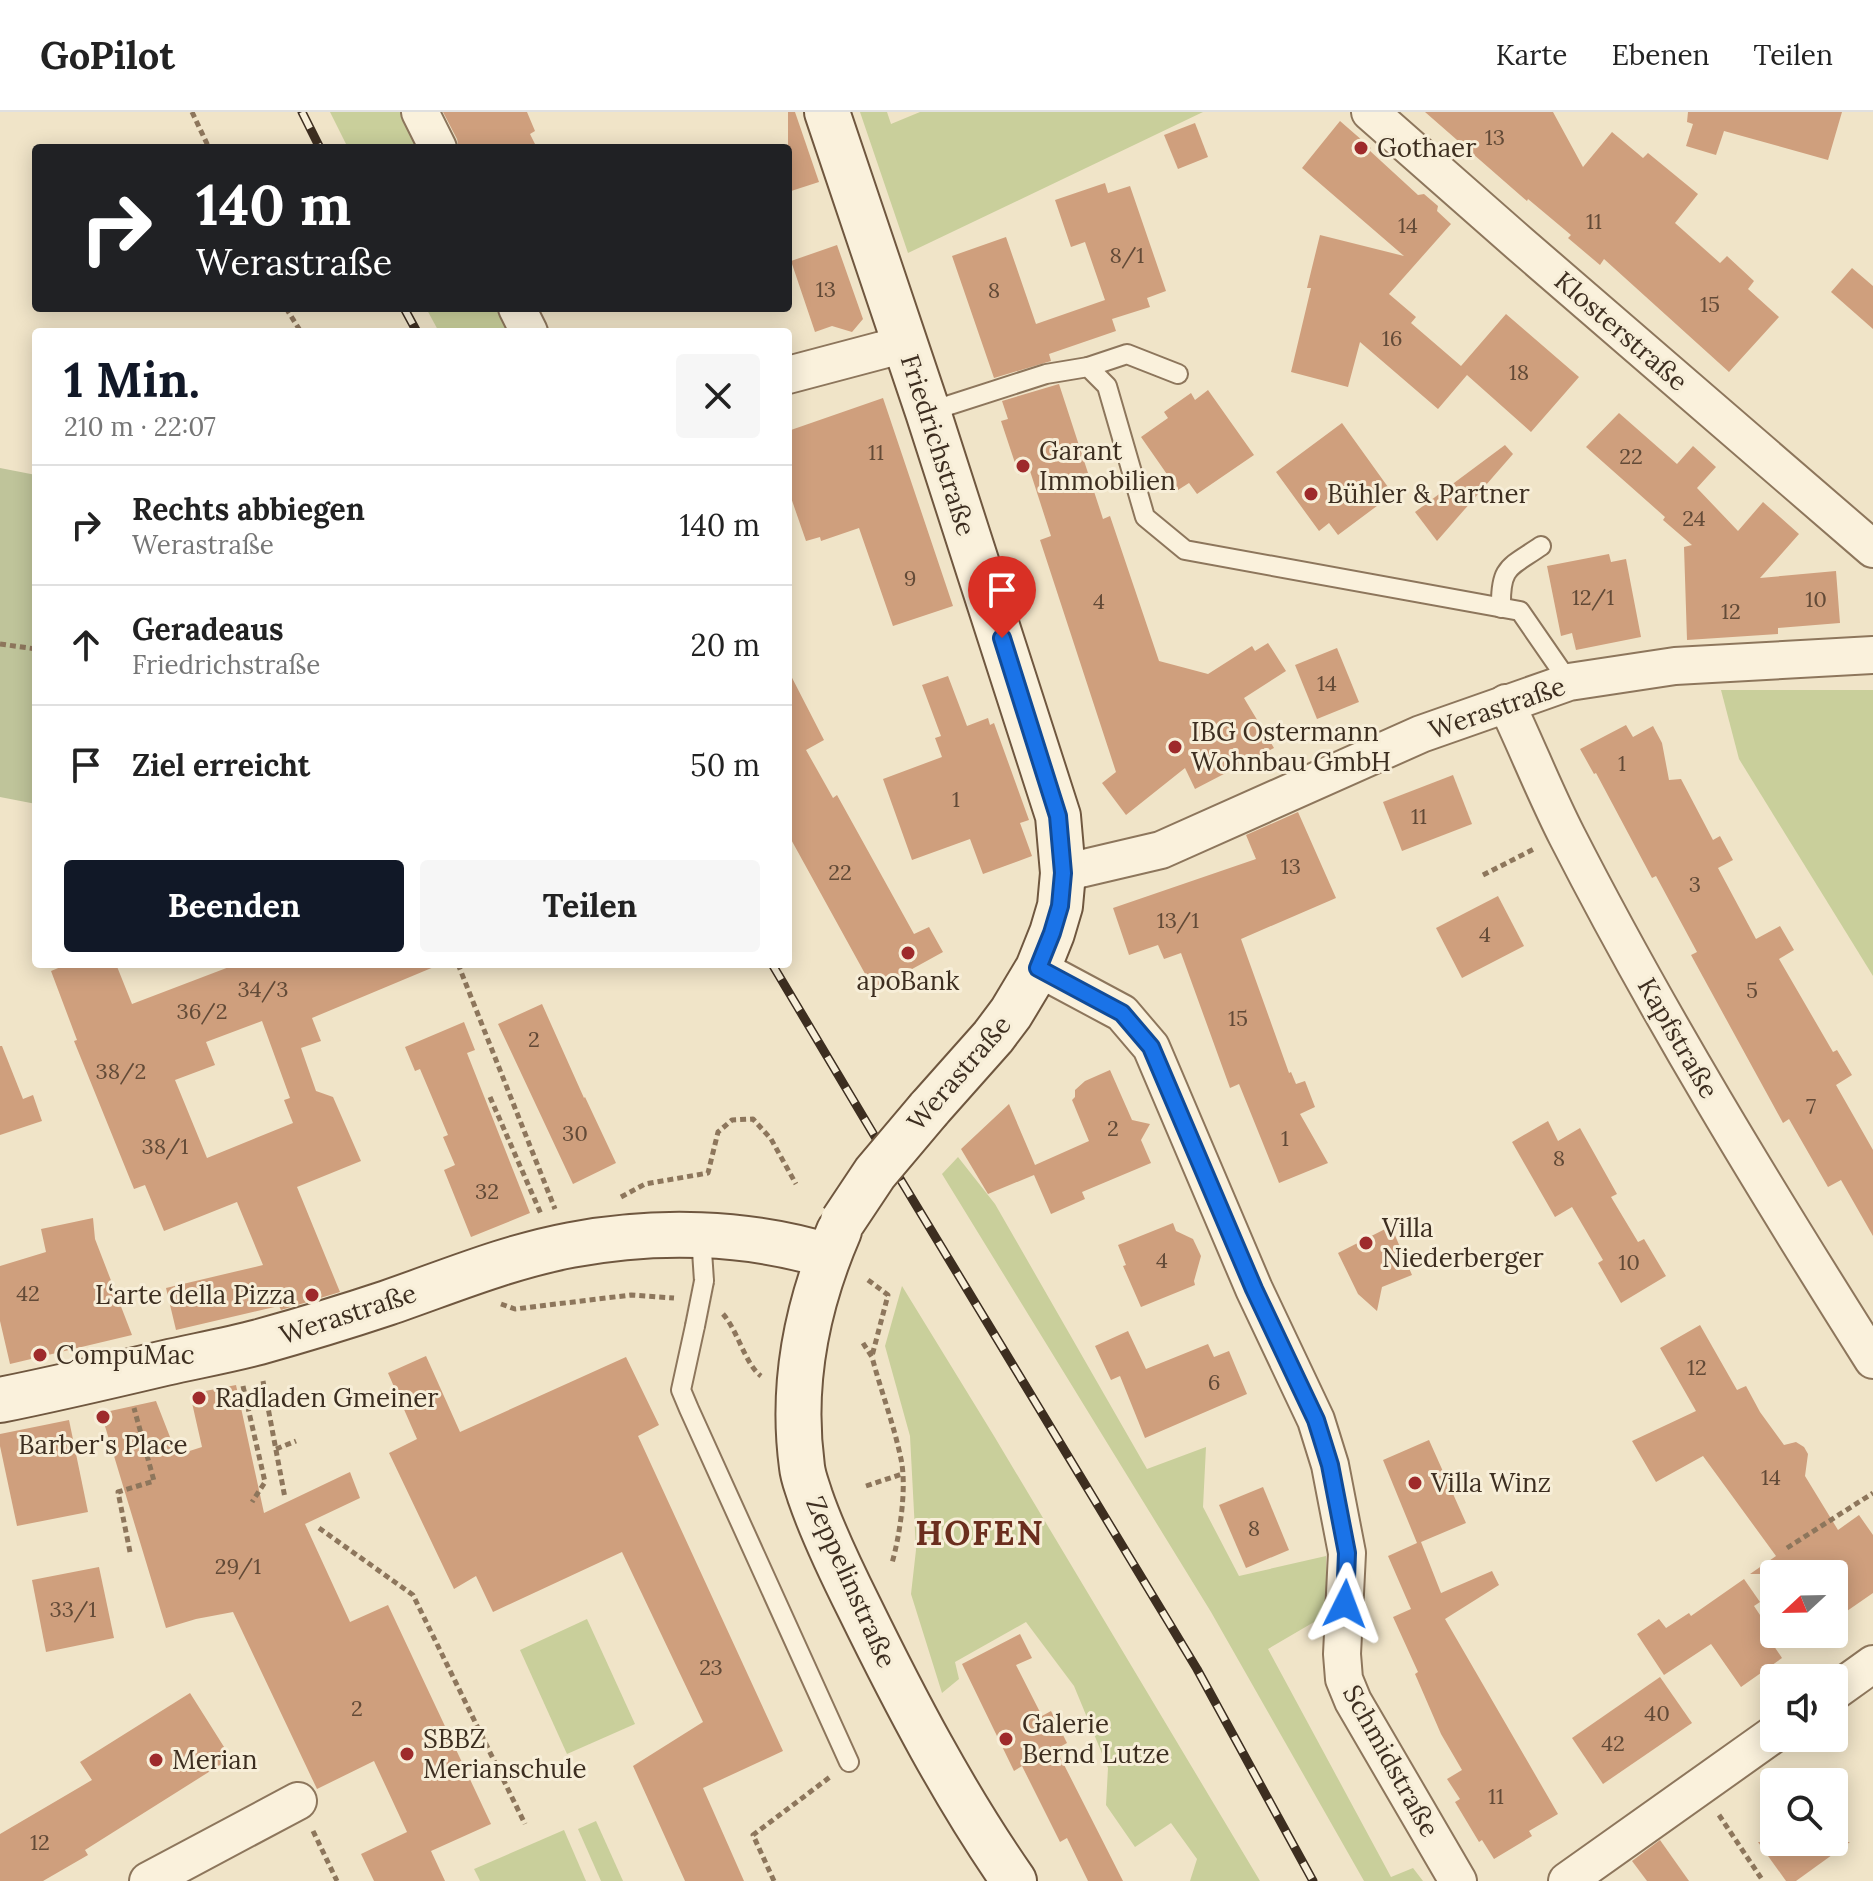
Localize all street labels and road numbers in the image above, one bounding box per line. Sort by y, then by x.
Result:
street label: Klosterstraße [1548,264,1695,397]
street label: Friedrichstraße [894,350,983,540]
street label: Werastraße [1424,669,1569,746]
street label: Kapfstraße [1631,972,1726,1104]
street label: Werastraße [900,1008,1018,1137]
street label: Werastraße [275,1276,420,1351]
street label: Zeppelinstraße [799,1491,904,1672]
street label: Schmidstraße [1336,1679,1447,1843]

